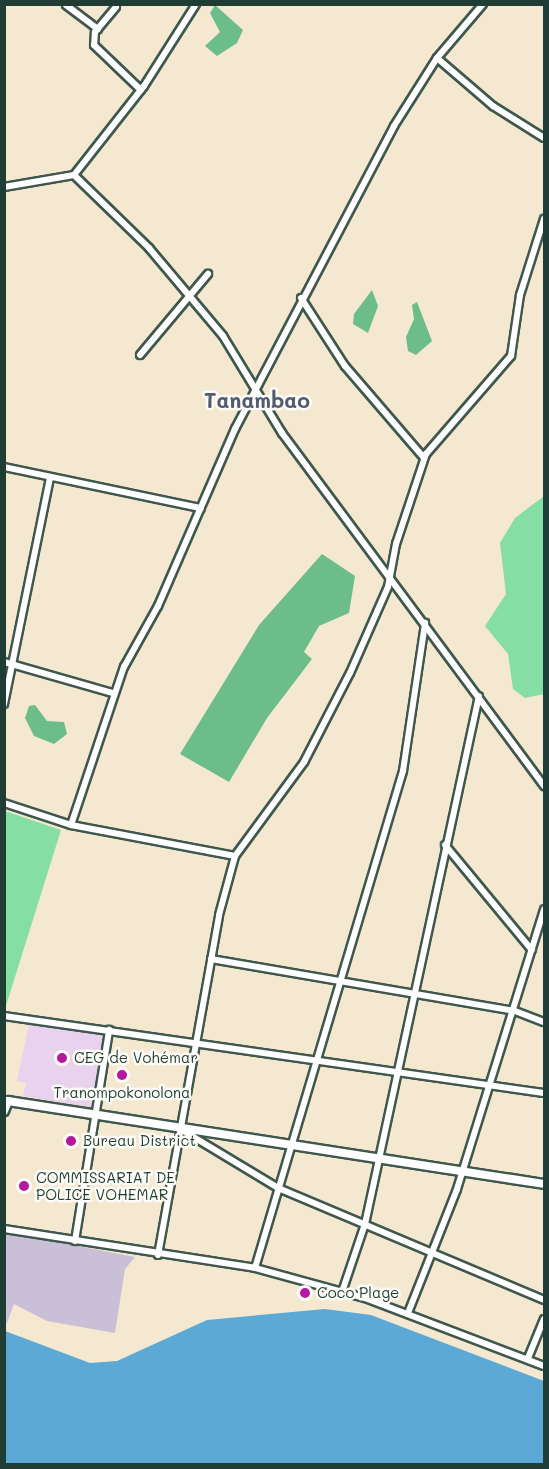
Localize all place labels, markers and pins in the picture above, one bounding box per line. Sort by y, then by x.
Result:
place label: CEG de Vohémar [74,1049,198,1067]
marker: CEG de Vohémar [55,1051,69,1065]
marker: Tranompokonolona [115,1068,129,1082]
place label: Tranompokonolona [54,1084,190,1102]
place label: Bureau District [83,1132,196,1150]
marker: Bureau District [64,1134,78,1148]
place label: COMMISSARIAT DE POLICE VOHEMAR [36,1168,175,1203]
marker: COMMISSARIAT DE POLICE VOHEMAR [17,1179,31,1193]
place label: Coco Plage [317,1284,399,1302]
marker: Coco Plage [298,1286,312,1300]

